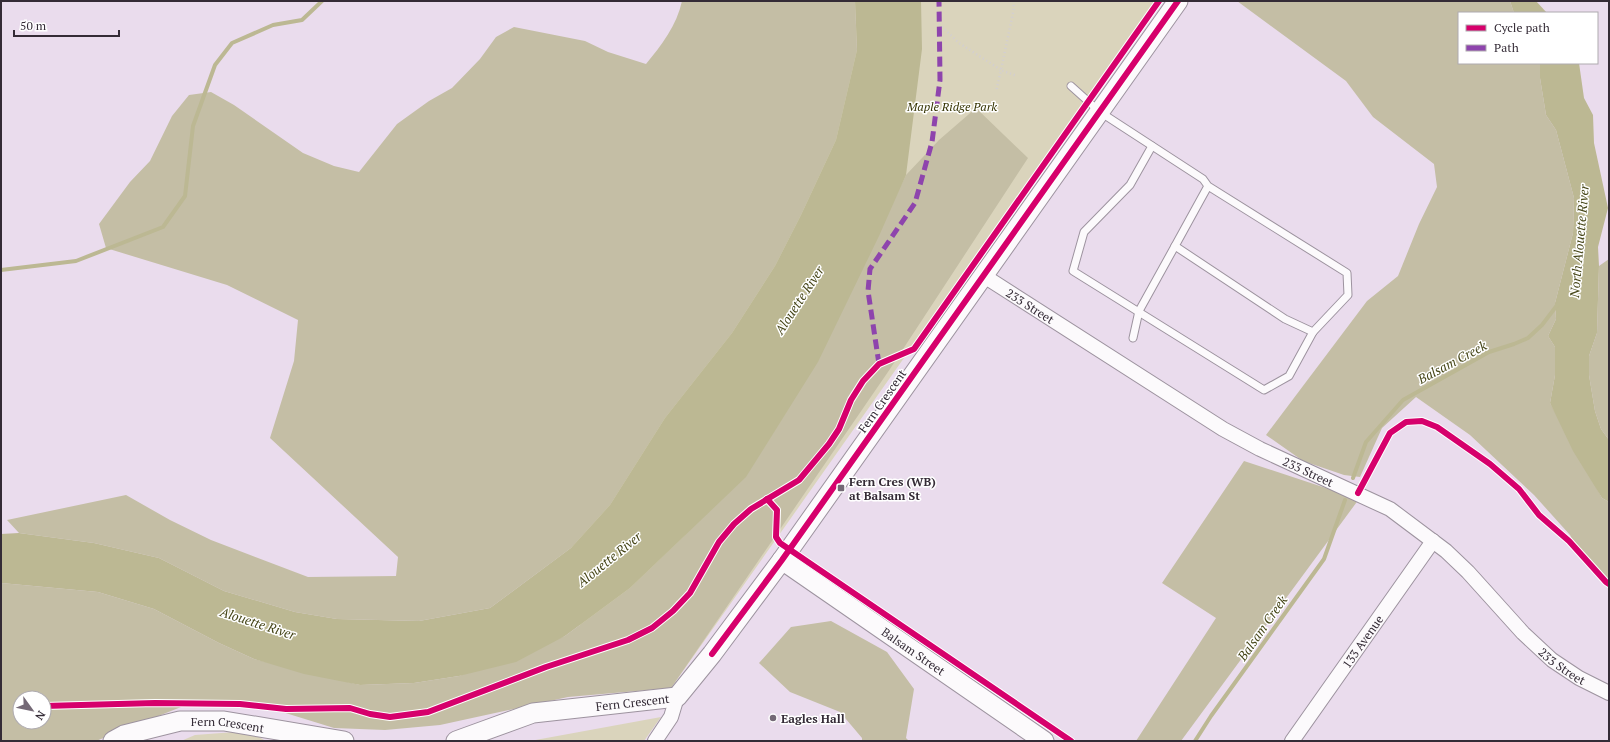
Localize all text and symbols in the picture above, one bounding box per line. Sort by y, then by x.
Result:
scale bar [14,12,119,38]
legend [1458,12,1598,64]
text: 50 m [20,18,47,33]
text: Cycle path [1494,20,1550,35]
text: Path [1494,40,1519,55]
park label: Maple Ridge Park [906,99,997,114]
water label: North Alouette River [1565,183,1593,299]
water label: Alouette River [770,262,828,338]
street label: 233 Street [1003,285,1058,327]
water label: Balsam Creek [1413,336,1490,388]
street label: Fern Crescent [855,366,910,436]
street label: 233 Street [1281,453,1337,490]
place label: Fern Cres (WB) at Balsam St [849,474,936,503]
marker: Fern Cres (WB) at Balsam St [836,483,846,493]
water label: Alouette River [572,527,646,591]
water label: Balsam Creek [1232,591,1292,665]
water label: Alouette River [217,602,299,644]
street label: 133 Avenue [1339,612,1386,671]
street label: Balsam Street [879,624,949,678]
street label: 233 Street [1536,644,1589,688]
north arrow [12,690,52,730]
street label: Fern Crescent [595,690,671,713]
text: N [32,708,49,723]
place label: Eagles Hall [781,711,845,726]
marker: Eagles Hall [768,713,778,723]
street label: Fern Crescent [191,714,266,735]

